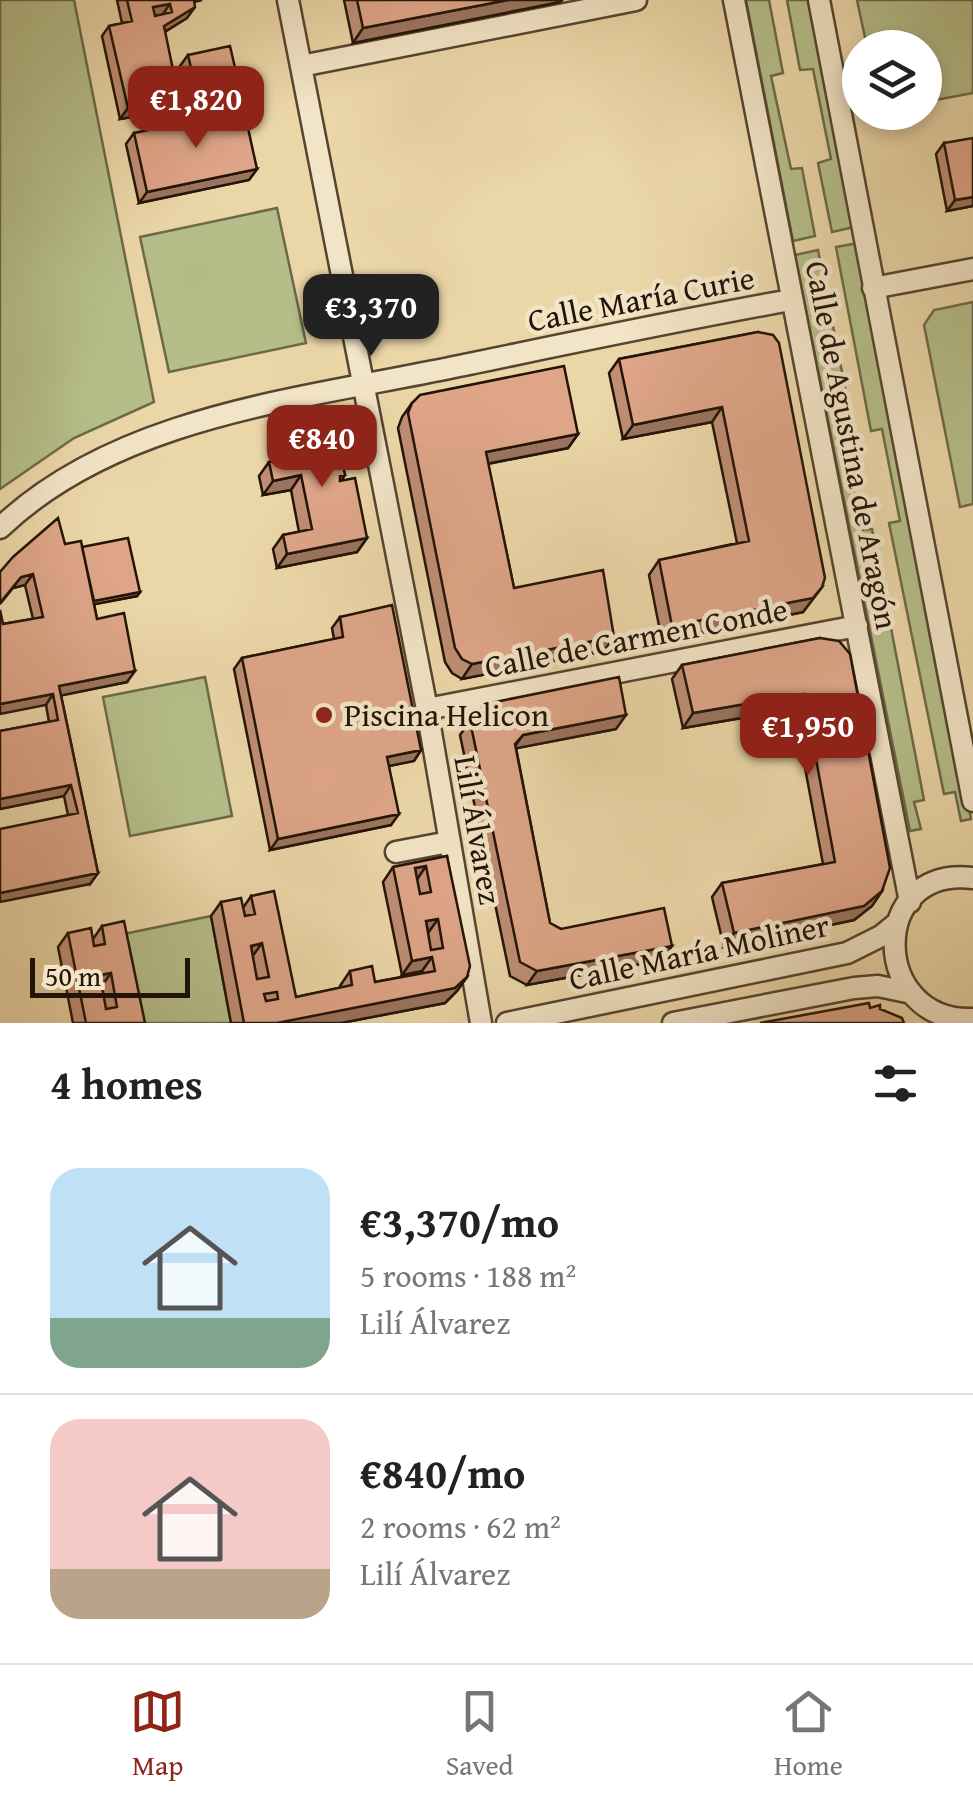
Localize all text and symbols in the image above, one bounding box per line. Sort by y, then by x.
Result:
map controls [842,30,942,130]
button: layers [842,30,942,130]
pin: €1,820 [115,66,277,151]
text: €1,820 [150,75,242,122]
street label: Calle María Curie [523,253,758,344]
street label: Calle de Agustina de Aragón [794,257,911,633]
pin: €3,370 [290,274,452,359]
text: €3,370 [325,283,417,330]
pin: €840 [263,405,381,490]
text: €840 [289,414,355,461]
street label: Calle de Carmen Conde [481,585,791,690]
place label: Piscina Helicon [344,691,549,738]
pin: €1,950 [727,693,889,778]
text: €1,950 [762,702,854,749]
marker: Piscina Helicon [313,704,335,726]
street label: Lilí Álvarez [442,752,515,908]
street label: Calle María Moliner [564,901,833,1002]
scale bar [30,953,190,998]
text: 50 m [45,955,101,996]
text: 4 homes [50,1053,203,1114]
icon: filters [868,1056,923,1111]
text: €3,370/mo [360,1191,559,1252]
icon: home [130,1208,250,1328]
text: 5 rooms · 188 m² [360,1252,576,1299]
text: Lilí Álvarez [360,1299,510,1346]
text: €840/mo [360,1442,525,1503]
icon: home [130,1459,250,1579]
text: 2 rooms · 62 m² [360,1503,561,1550]
text: Lilí Álvarez [360,1550,510,1597]
tab: Map [130,1684,185,1785]
tab: Saved [446,1684,513,1785]
tab: Home [774,1684,843,1785]

